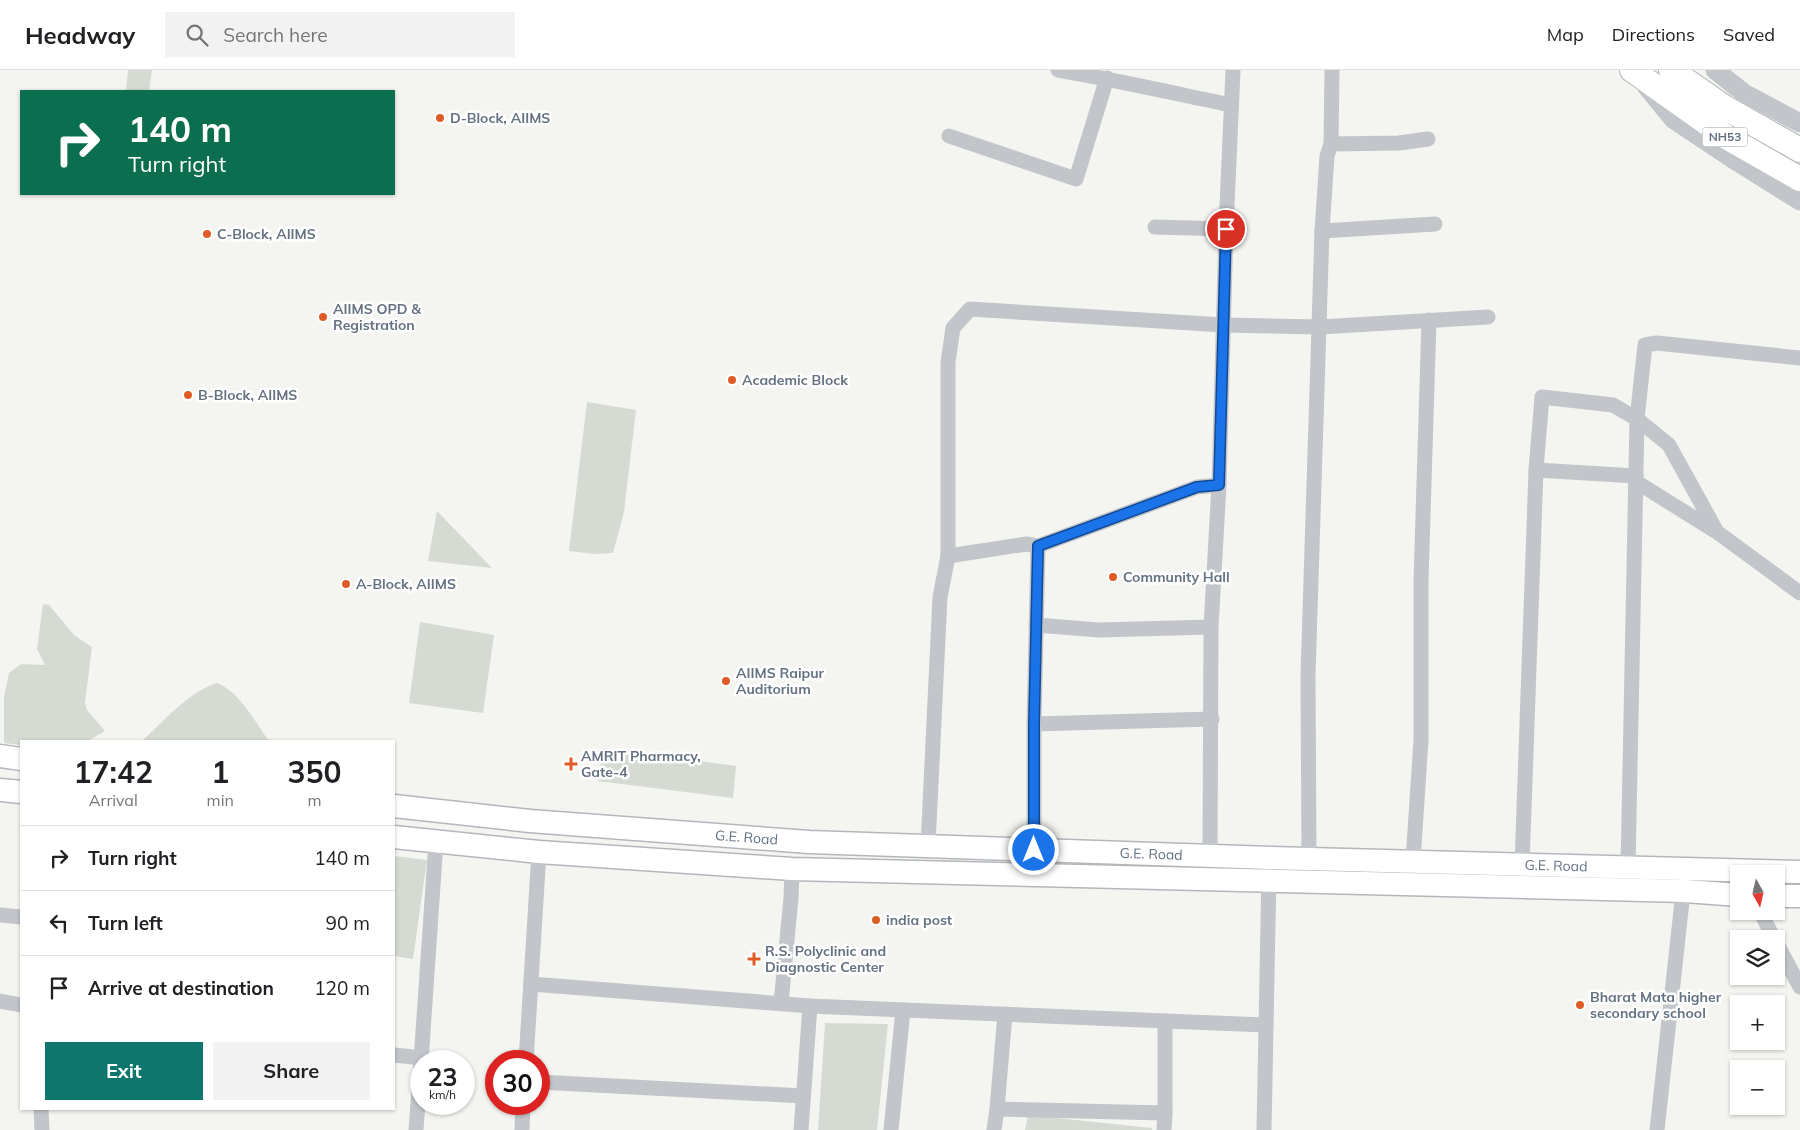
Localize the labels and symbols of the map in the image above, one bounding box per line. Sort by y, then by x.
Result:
place label: D-Block, AIIMS [450,109,550,127]
marker: D-Block, AIIMS [434,112,446,124]
road number: NH53 [1702,128,1748,146]
pin [1205,208,1247,250]
place label: C-Block, AIIMS [217,225,316,243]
marker: C-Block, AIIMS [201,228,213,240]
place label: AIIMS OPD & Registration [333,300,421,334]
marker: AIIMS OPD & Registration [317,311,329,323]
place label: Academic Block [742,371,848,389]
marker: Academic Block [726,374,738,386]
place label: B-Block, AIIMS [198,386,297,404]
marker: B-Block, AIIMS [182,389,194,401]
place label: Community Hall [1123,568,1230,586]
marker: Community Hall [1107,571,1119,583]
place label: A-Block, AIIMS [356,575,456,593]
marker: A-Block, AIIMS [340,578,352,590]
place label: AIIMS Raipur Auditorium [736,664,825,698]
marker: AIIMS Raipur Auditorium [720,675,732,687]
place label: AMRIT Pharmacy, Gate-4 [581,747,701,781]
marker: AMRIT Pharmacy, Gate-4 [565,758,577,770]
position arrow [1007,823,1059,875]
street label: G.E. Road [714,826,779,849]
street label: G.E. Road [1119,844,1183,864]
street label: G.E. Road [1524,856,1588,875]
north arrow [1730,865,1785,920]
place label: india post [886,911,953,929]
marker: india post [870,914,882,926]
place label: R.S. Polyclinic and Diagnostic Center [765,942,886,976]
marker: R.S. Polyclinic and Diagnostic Center [747,952,761,966]
place label: Bharat Mata higher secondary school [1590,988,1722,1022]
marker: Bharat Mata higher secondary school [1574,999,1586,1011]
speed limit sign: 30 [485,1050,550,1115]

